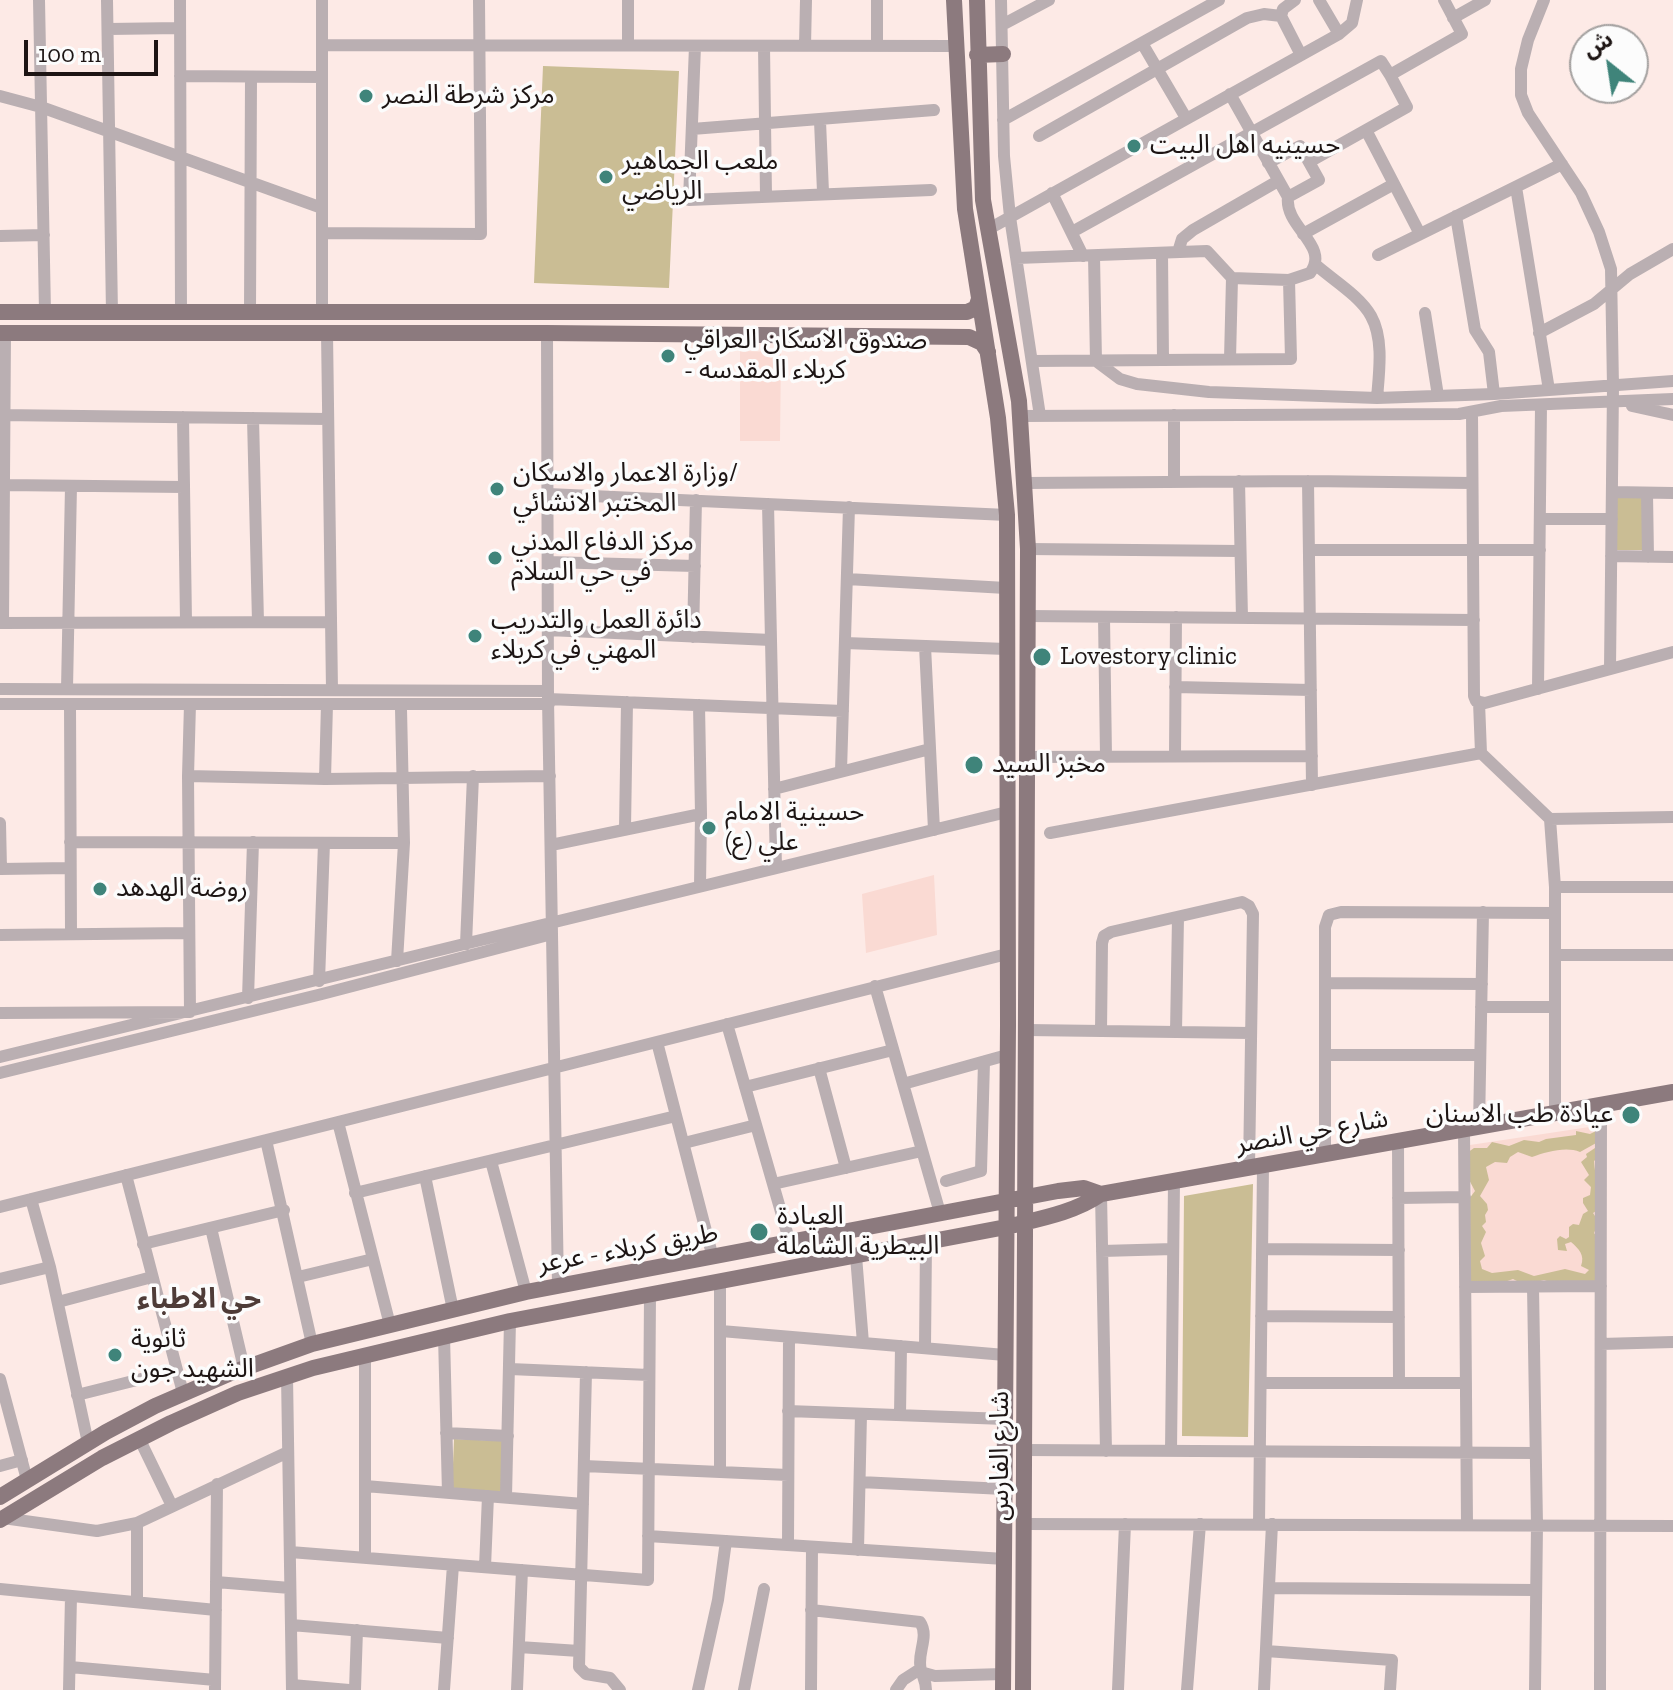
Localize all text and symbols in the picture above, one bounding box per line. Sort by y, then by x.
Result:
scale bar [28,24,162,74]
north arrow [1569,24,1649,104]
text: ش [1578,25,1618,64]
text: 100 m [38,39,101,68]
place label: مركز شرطة النصر [382,80,555,112]
marker: مركز شرطة النصر [357,87,375,105]
place label: حسينيه اهل البيت [1150,130,1340,162]
marker: حسينيه اهل البيت [1125,137,1143,155]
place label: ملعب الجماهير الرياضي [622,146,778,208]
marker: ملعب الجماهير الرياضي [597,168,615,186]
place label: صندوق الاسكان العراقي - كربلاء المقدسه [684,325,927,386]
marker: صندوق الاسكان العراقي - كربلاء المقدسه [659,347,677,365]
place label: وزارة الاعمار والاسكان/ المختبر الانشائي [513,458,738,520]
marker: وزارة الاعمار والاسكان/ المختبر الانشائي [488,480,506,498]
place label: مركز الدفاع المدني في حي السلام [511,527,694,588]
marker: مركز الدفاع المدني في حي السلام [486,549,504,567]
place label: دائرة العمل والتدريب المهني في كربلاء [491,605,702,666]
marker: دائرة العمل والتدريب المهني في كربلاء [466,627,484,645]
place label: Lovestory clinic [1060,641,1237,673]
marker: Lovestory clinic [1031,646,1053,668]
place label: مخبز السيد [992,749,1106,781]
marker: مخبز السيد [963,754,985,776]
place label: حسينية الامام علي (ع) [725,797,864,858]
marker: حسينية الامام علي (ع) [700,819,718,837]
place label: روضة الهدهد [116,873,248,905]
marker: روضة الهدهد [91,880,109,898]
place label: عيادة طب الاسنان [1426,1099,1613,1131]
street label: شارع حي النصر [1234,1103,1390,1161]
marker: عيادة طب الاسنان [1620,1104,1642,1126]
place label: العيادة البيطرية الشاملة [777,1201,940,1262]
street label: طريق كربلاء - عرعر [536,1218,720,1280]
marker: العيادة البيطرية الشاملة [748,1221,770,1243]
district label: حي الاطباء [137,1283,261,1317]
place label: ثانوية الشهيد جون [131,1324,254,1386]
marker: ثانوية الشهيد جون [106,1346,124,1364]
street label: شارع الفارس [985,1391,1017,1521]

